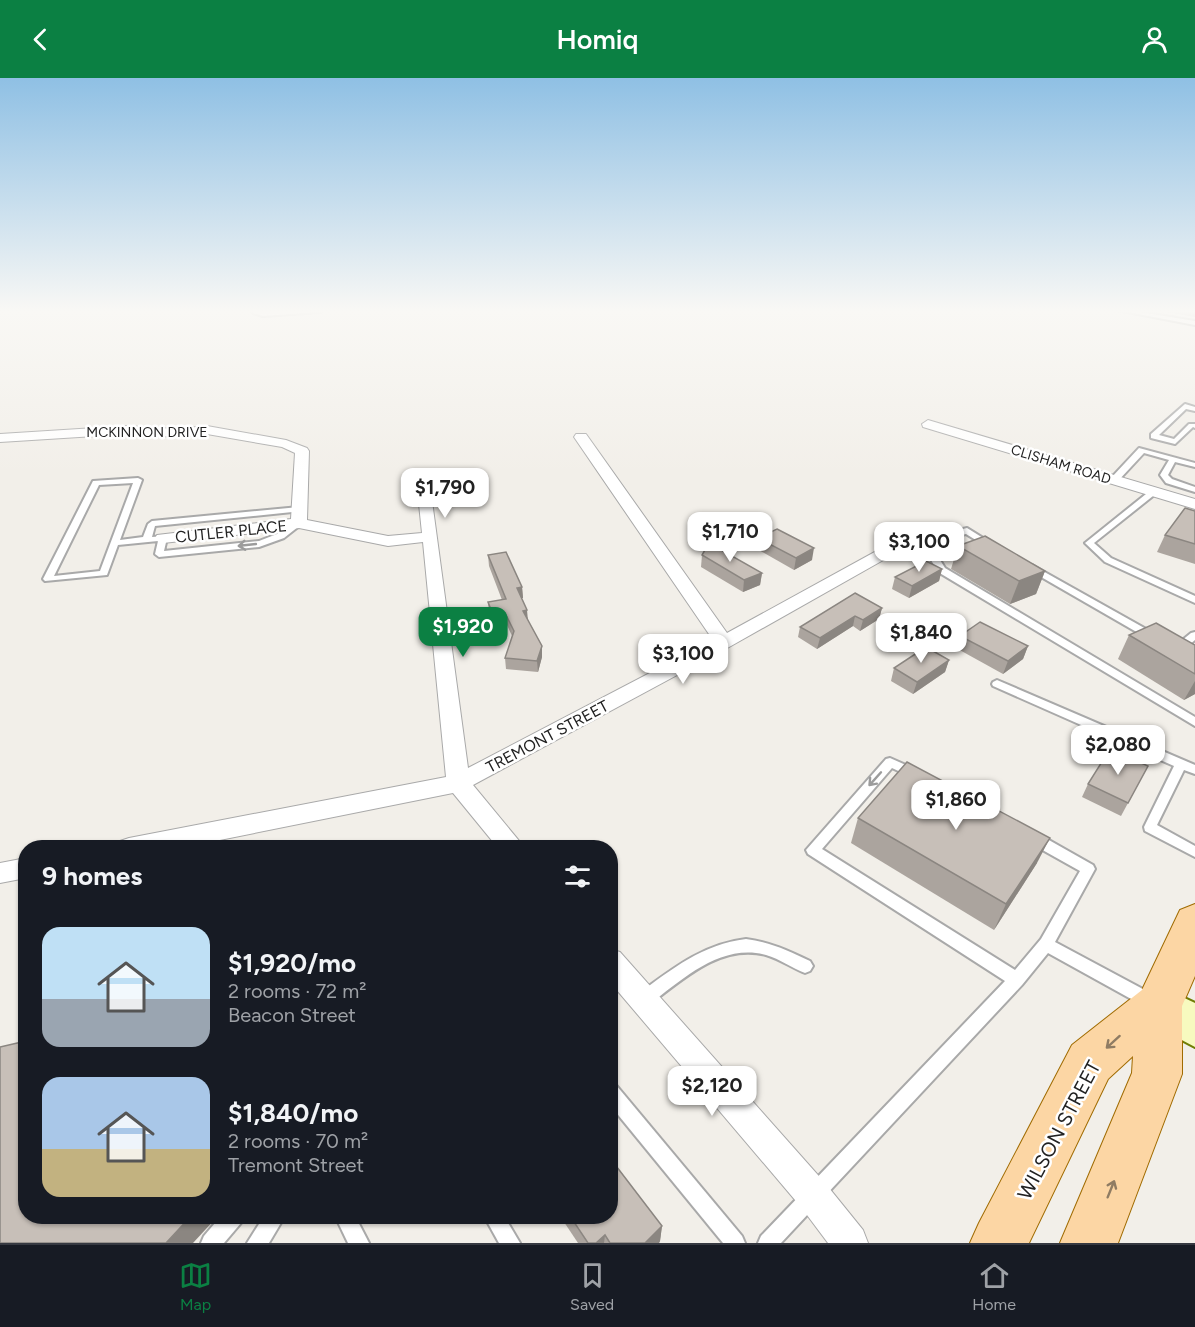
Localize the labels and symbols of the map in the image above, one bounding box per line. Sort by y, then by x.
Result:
street label: MCKINNON DRIVE [86,424,208,441]
street label: CLISHAM ROAD [1009,441,1113,488]
pin: $1,790 [396,468,494,519]
pin: $1,710 [681,512,779,563]
street label: CUTLER PLACE [174,516,288,547]
pin: $3,100 [870,522,968,573]
one-way arrow [237,540,257,551]
pin: $1,920 [414,607,512,658]
pin: $1,840 [872,613,970,664]
pin: $3,100 [634,634,732,685]
street label: TREMONT STREET [483,696,612,777]
pin: $2,080 [1069,725,1167,776]
one-way arrow [868,772,882,787]
pin: $1,860 [907,780,1005,831]
one-way arrow [1106,1035,1121,1049]
street label: WILSON STREET [1012,1056,1106,1204]
pin: $2,120 [663,1066,761,1117]
one-way arrow [1106,1180,1117,1199]

